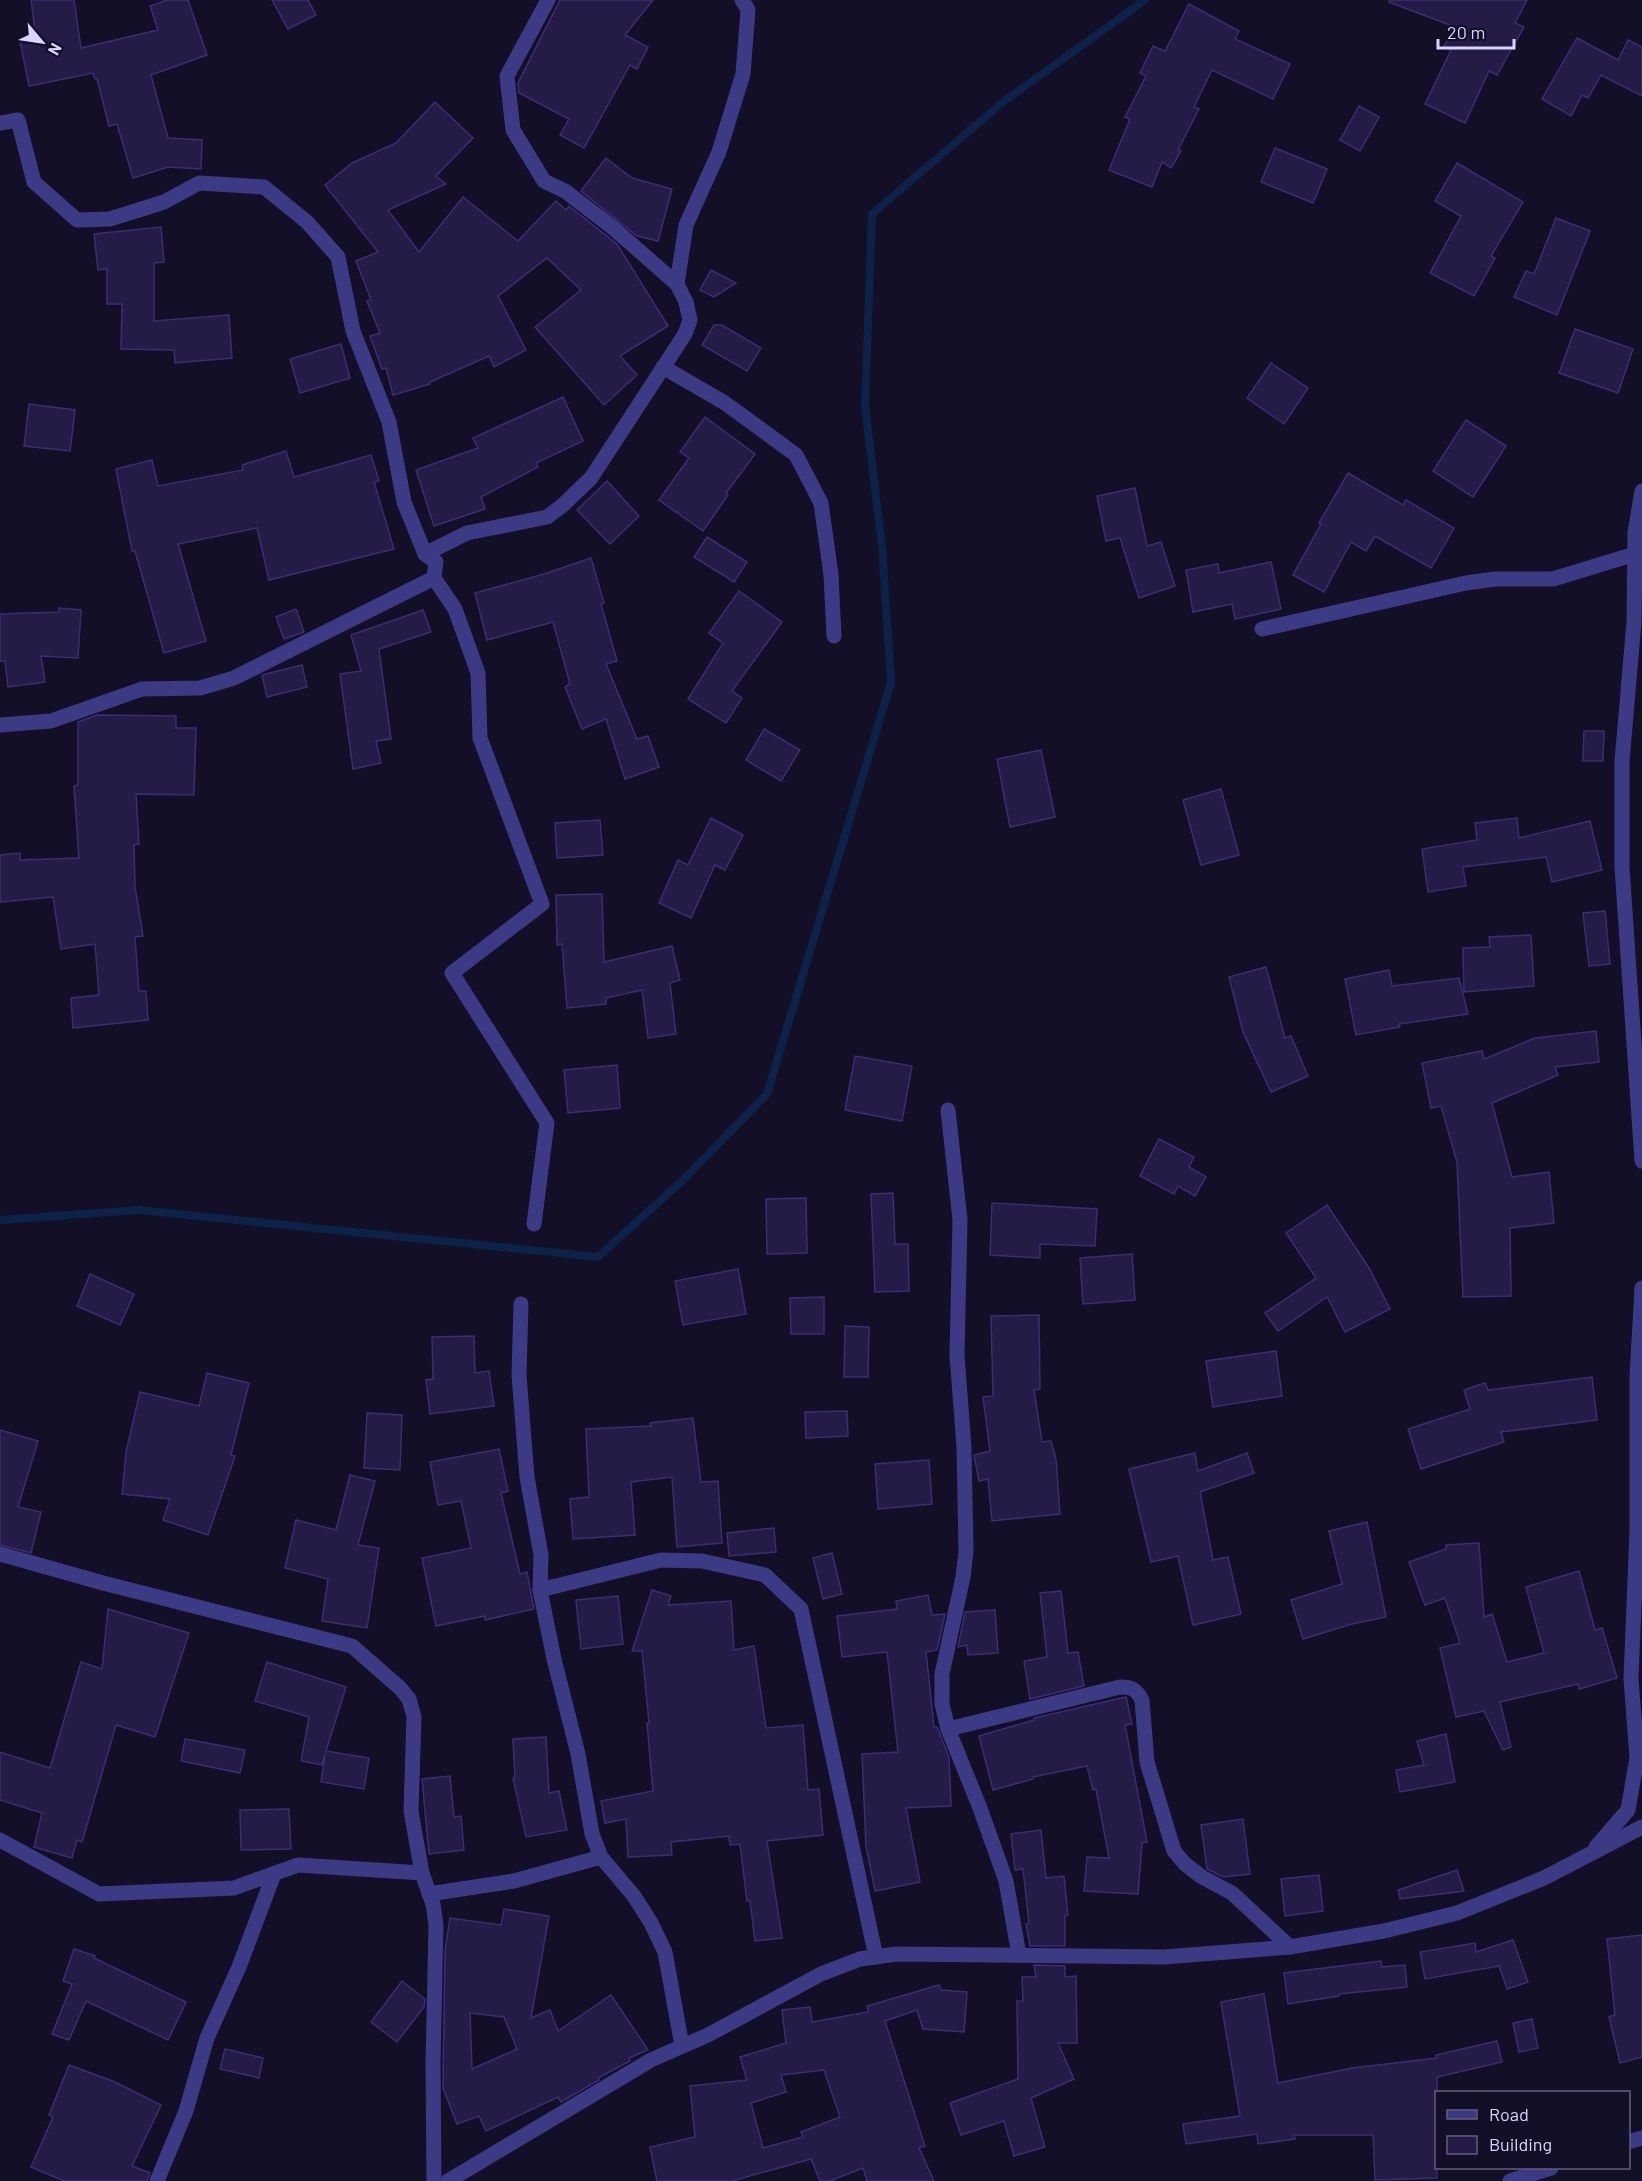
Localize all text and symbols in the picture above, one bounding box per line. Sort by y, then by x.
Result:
north arrow [12,12,72,72]
scale bar [1438,12,1514,50]
text: 20 m [1447,21,1485,43]
text: N [45,40,66,59]
legend [1435,2091,1630,2169]
text: Road [1489,2103,1529,2125]
text: Building [1489,2133,1552,2155]

